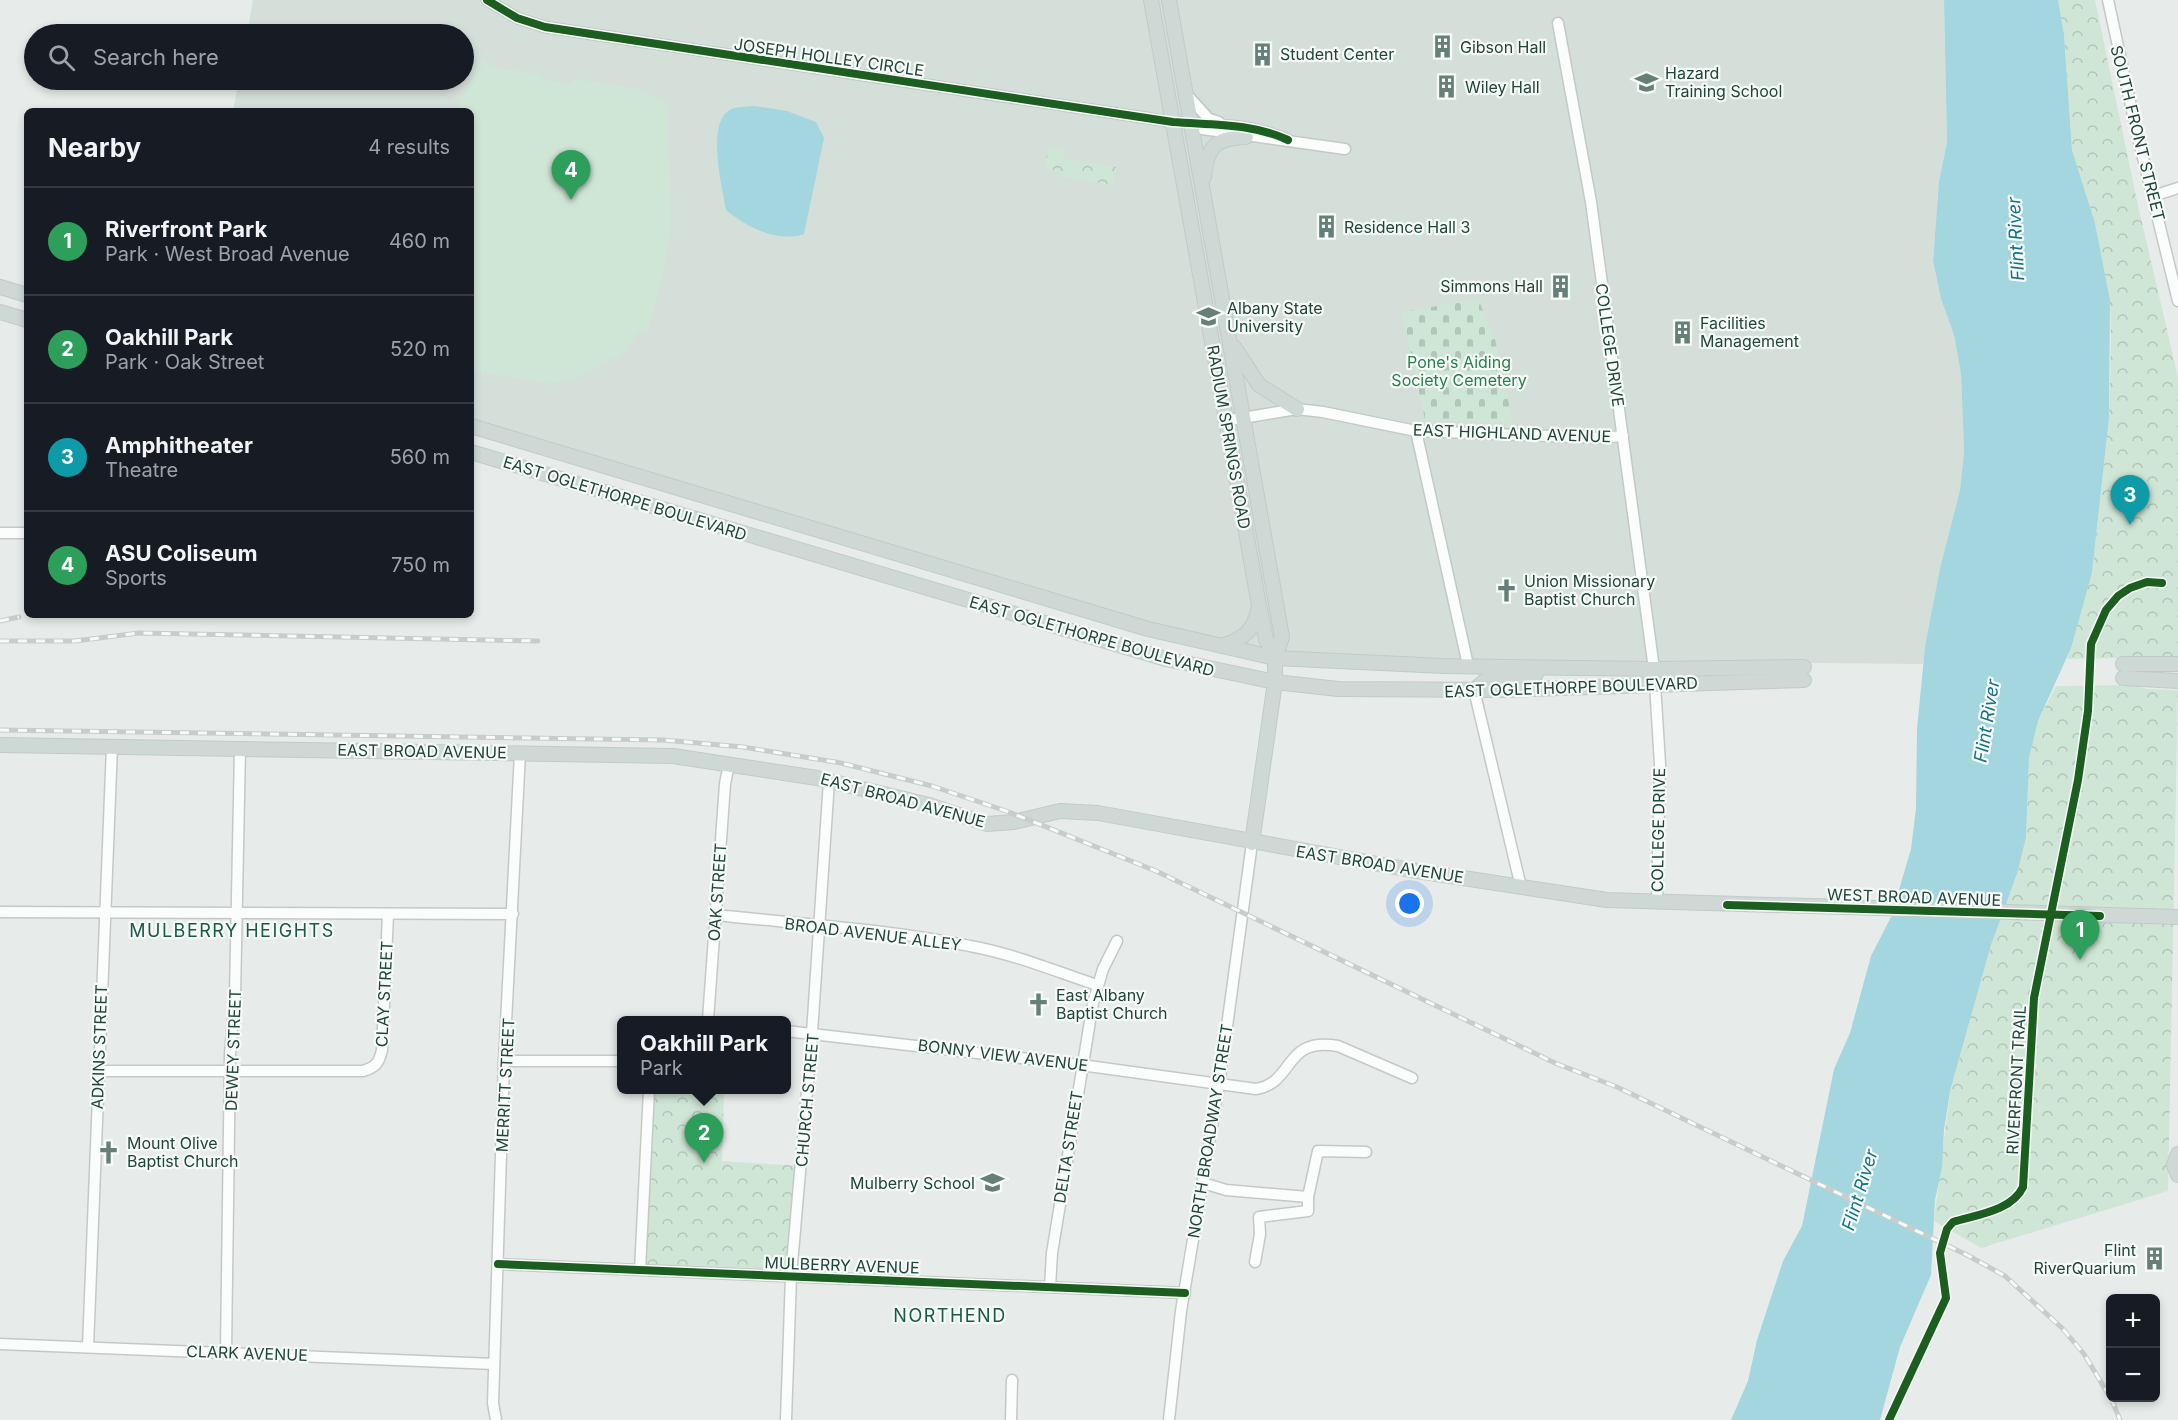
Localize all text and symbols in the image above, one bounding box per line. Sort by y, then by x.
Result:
search box [24,24,474,90]
street label: JOSEPH HOLLEY CIRCLE [733,34,925,80]
building icon: Gibson Hall [1429,34,1455,60]
place label: Gibson Hall [1460,37,1546,57]
icon: search [45,41,78,74]
building icon: Student Center [1249,41,1275,67]
street label: SOUTH FRONT STREET [2106,43,2170,223]
text: Search here [93,44,219,70]
place label: Student Center [1280,44,1394,64]
place label: Hazard Training School [1665,63,1782,101]
school or university icon: Hazard Training School [1634,69,1660,95]
building icon: Wiley Hall [1434,74,1460,100]
place label: Wiley Hall [1465,77,1540,97]
text: Nearby [48,132,141,163]
text: 4 results [368,135,450,159]
pin: 4 [552,150,590,200]
water label: Flint River [2003,195,2028,281]
building icon: Residence Hall 3 [1313,214,1339,240]
text: Riverfront Park [105,216,267,242]
place label: Residence Hall 3 [1344,217,1470,237]
text: 1 [63,229,72,253]
text: 460 m [389,229,450,253]
text: Park · West Broad Avenue [105,242,350,266]
building icon: Simmons Hall [1548,273,1574,299]
place label: Simmons Hall [1440,276,1543,296]
street label: COLLEGE DRIVE [1591,282,1629,408]
place label: Albany State University [1227,298,1323,336]
school or university icon: Albany State University [1196,304,1222,330]
place label: Facilities Management [1700,313,1799,351]
building icon: Facilities Management [1669,319,1695,345]
text: Oakhill Park [105,324,233,350]
text: 2 [61,337,74,361]
text: 520 m [390,337,450,361]
street label: RADIUM SPRINGS ROAD [1203,343,1255,531]
text: Park · Oak Street [105,350,264,374]
park label: Pone's Aiding Society Cemetery [1391,352,1527,390]
street label: EAST HIGHLAND AVENUE [1413,420,1611,446]
text: Amphitheater [105,432,253,458]
text: 3 [61,445,74,469]
text: 560 m [390,445,450,469]
street label: EAST OGLETHORPE BOULEVARD [501,451,749,545]
text: Theatre [105,458,178,482]
pin: 3 [2110,476,2150,525]
text: ASU Coliseum [105,540,258,566]
text: 4 [61,553,74,577]
text: 750 m [391,553,450,577]
text: Sports [105,566,167,590]
place label: Union Missionary Baptist Church [1524,571,1655,609]
church icon: Union Missionary Baptist Church [1493,577,1519,603]
street label: EAST OGLETHORPE BOULEVARD [967,591,1217,681]
street label: EAST OGLETHORPE BOULEVARD [1444,673,1698,701]
water label: Flint River [1970,677,2004,764]
street label: EAST BROAD AVENUE [337,740,507,762]
street label: EAST BROAD AVENUE [819,768,987,832]
street label: COLLEGE DRIVE [1647,768,1669,892]
street label: EAST BROAD AVENUE [1295,841,1465,887]
street label: OAK STREET [704,842,730,942]
street label: WEST BROAD AVENUE [1827,884,2001,910]
your location [1395,889,1424,918]
pin: 1 [2060,910,2100,960]
street label: BROAD AVENUE ALLEY [784,913,963,955]
district label: MULBERRY HEIGHTS [129,920,335,941]
street label: CLAY STREET [371,940,397,1048]
street label: ADKINS STREET [87,984,111,1110]
place label: East Albany Baptist Church [1056,985,1168,1023]
street label: DEWEY STREET [221,989,245,1111]
church icon: East Albany Baptist Church [1025,991,1051,1017]
street label: RIVERFRONT TRAIL [2002,1005,2030,1155]
popup [617,1016,791,1094]
street label: MERRITT STREET [491,1017,519,1153]
street label: NORTH BROADWAY STREET [1183,1022,1237,1240]
text: Oakhill Park [640,1030,768,1056]
street label: CHURCH STREET [791,1032,823,1168]
street label: BONNY VIEW AVENUE [917,1035,1089,1075]
text: Park [640,1056,683,1080]
street label: DELTA STREET [1049,1089,1087,1205]
pin: 2 [684,1114,724,1163]
place label: Mount Olive Baptist Church [127,1133,239,1171]
church icon: Mount Olive Baptist Church [96,1139,122,1165]
water label: Flint River [1837,1146,1882,1233]
school or university icon: Mulberry School [980,1170,1006,1196]
place label: Mulberry School [850,1173,975,1193]
place label: Flint RiverQuarium [2033,1240,2136,1278]
building icon: Flint RiverQuarium [2141,1246,2167,1272]
street label: MULBERRY AVENUE [764,1252,920,1278]
map controls [2106,1294,2160,1402]
button: + [2106,1294,2160,1348]
district label: NORTHEND [893,1305,1007,1326]
street label: CLARK AVENUE [186,1341,308,1365]
button: − [2106,1348,2160,1402]

